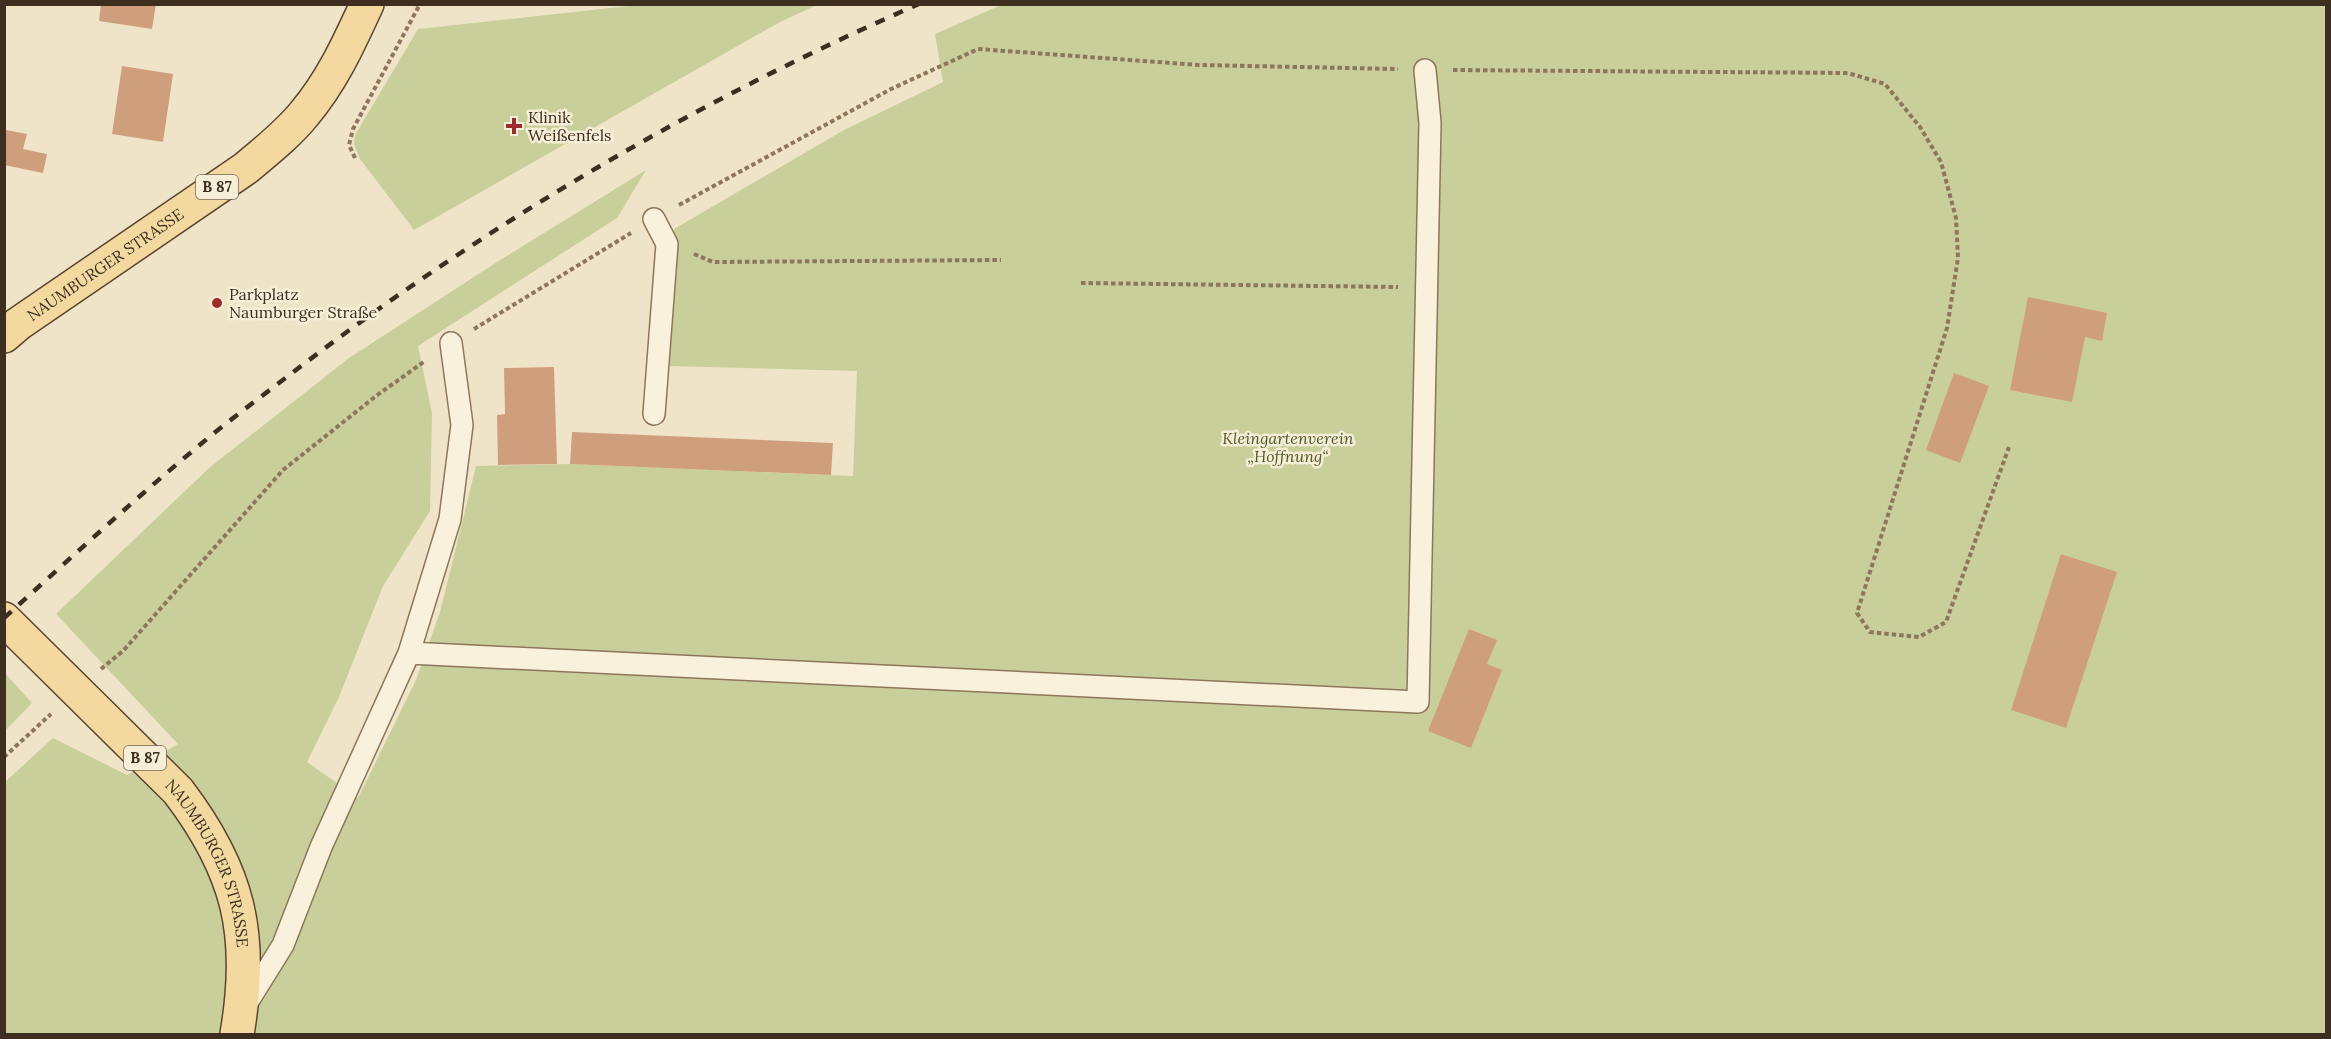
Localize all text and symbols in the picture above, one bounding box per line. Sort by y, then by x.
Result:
place label: Klinik Weißenfels [528,107,612,145]
marker: Klinik Weißenfels [505,117,523,135]
road number: B 87 [196,175,238,199]
street label: NAUMBURGER STRASSE [23,204,187,325]
place label: Parkplatz Naumburger Straße [229,284,378,322]
marker: Parkplatz Naumburger Straße [210,296,224,310]
park label: Kleingartenverein „Hoffnung“ [1222,428,1354,466]
road number: B 87 [124,746,166,770]
street label: NAUMBURGER STRASSE [161,775,253,948]

